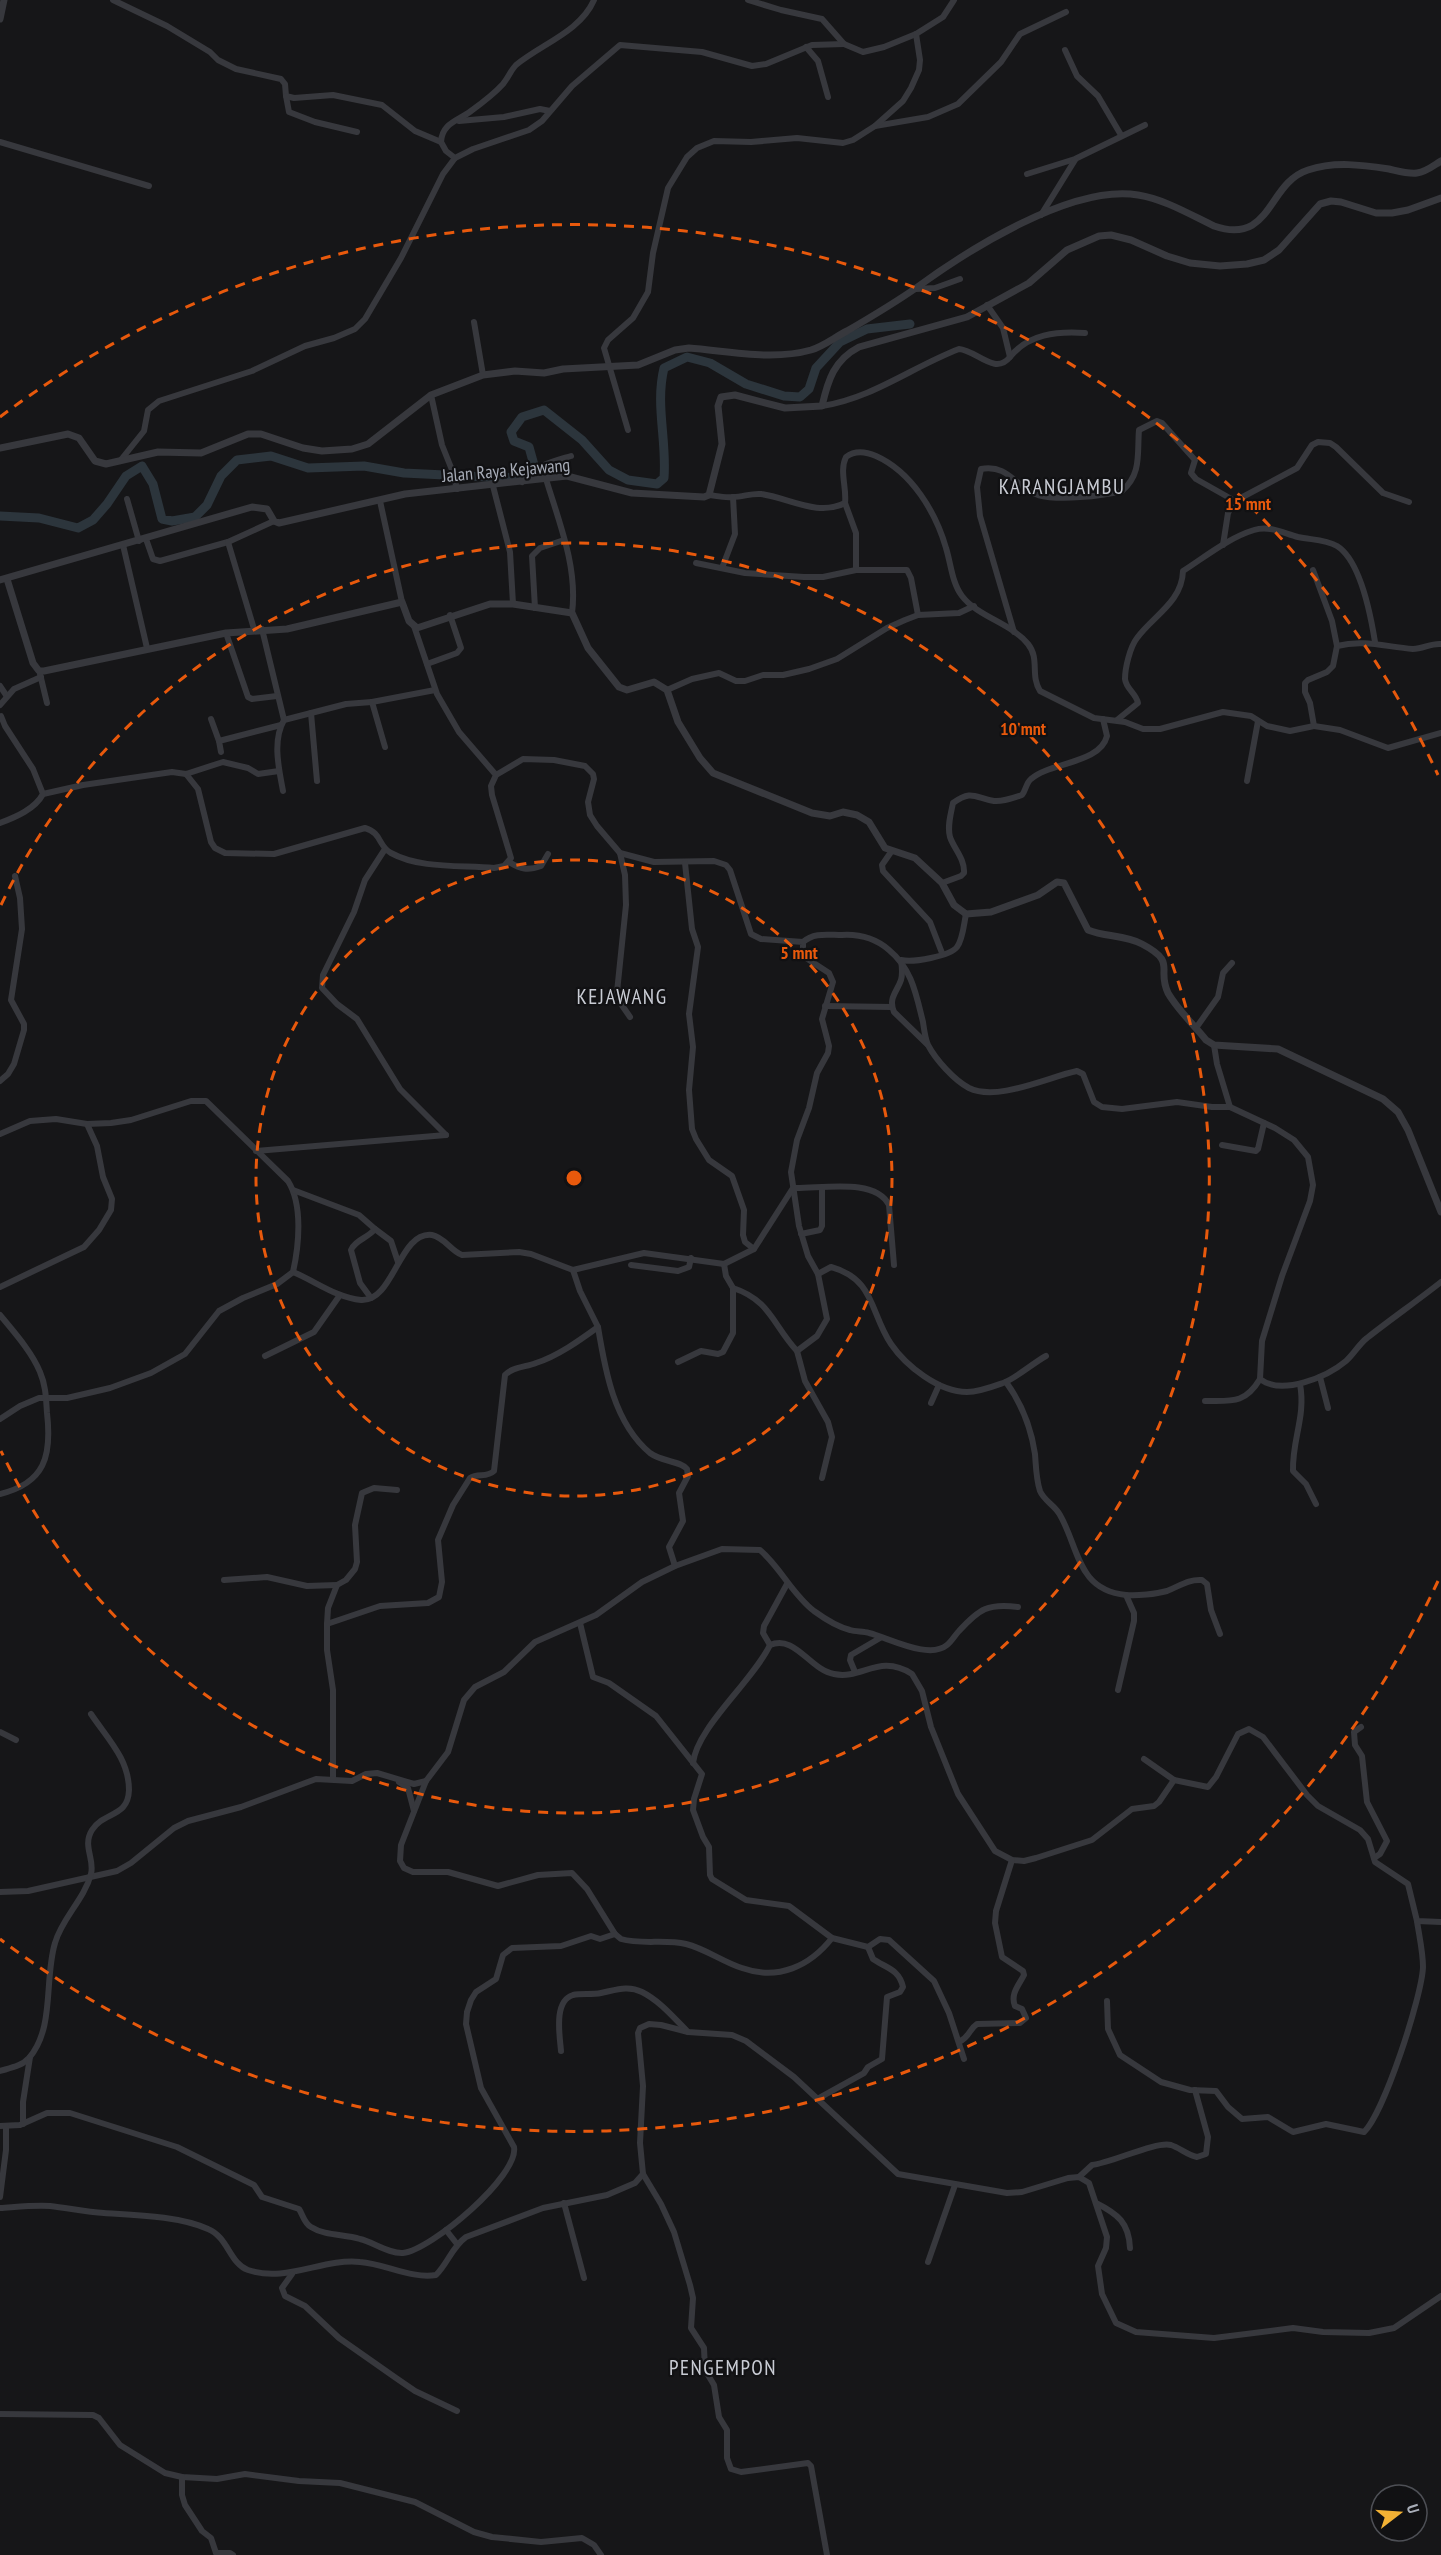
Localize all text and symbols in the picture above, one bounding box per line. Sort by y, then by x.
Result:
street label: Jalan Raya Kejawang [440,453,571,487]
district label: KARANGJAMBU [999,473,1125,500]
text: 15 mnt [1225,492,1272,515]
text: 10 mnt [1000,717,1047,740]
text: 5 mnt [780,941,819,964]
district label: KEJAWANG [577,983,667,1010]
centre of rings [564,1168,584,1188]
district label: PENGEMPON [669,2354,777,2381]
north arrow [1369,2483,1429,2543]
text: U [1403,2502,1424,2515]

